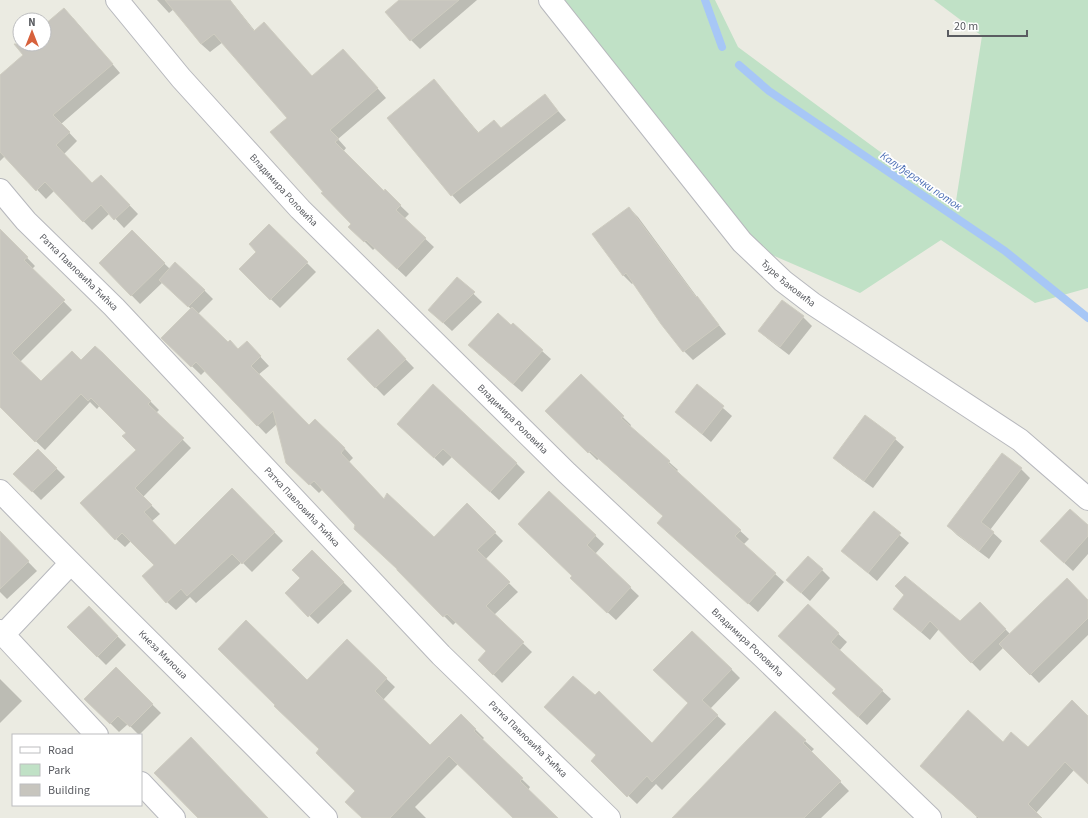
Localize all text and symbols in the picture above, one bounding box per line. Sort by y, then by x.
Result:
north arrow [12,12,52,52]
scale bar [948,12,1027,38]
text: N [28,15,36,30]
text: 20 m [954,18,978,35]
water label: Калуђерачки поток [877,148,965,214]
street label: Владимира Роловића [246,151,321,230]
street label: Ратка Павловића Ћићка [36,231,121,314]
street label: Ђуре Ђаковића [758,257,818,310]
street label: Владимира Роловића [474,381,551,458]
street label: Ратка Павловића Ћићка [261,464,343,550]
street label: Владимира Роловића [708,605,787,680]
street label: Кнеза Милоша [135,627,191,682]
street label: Ратка Павловића Ћићка [485,698,570,781]
legend [12,734,142,806]
text: Road [48,742,74,759]
text: Park [48,762,70,779]
text: Building [48,782,90,799]

